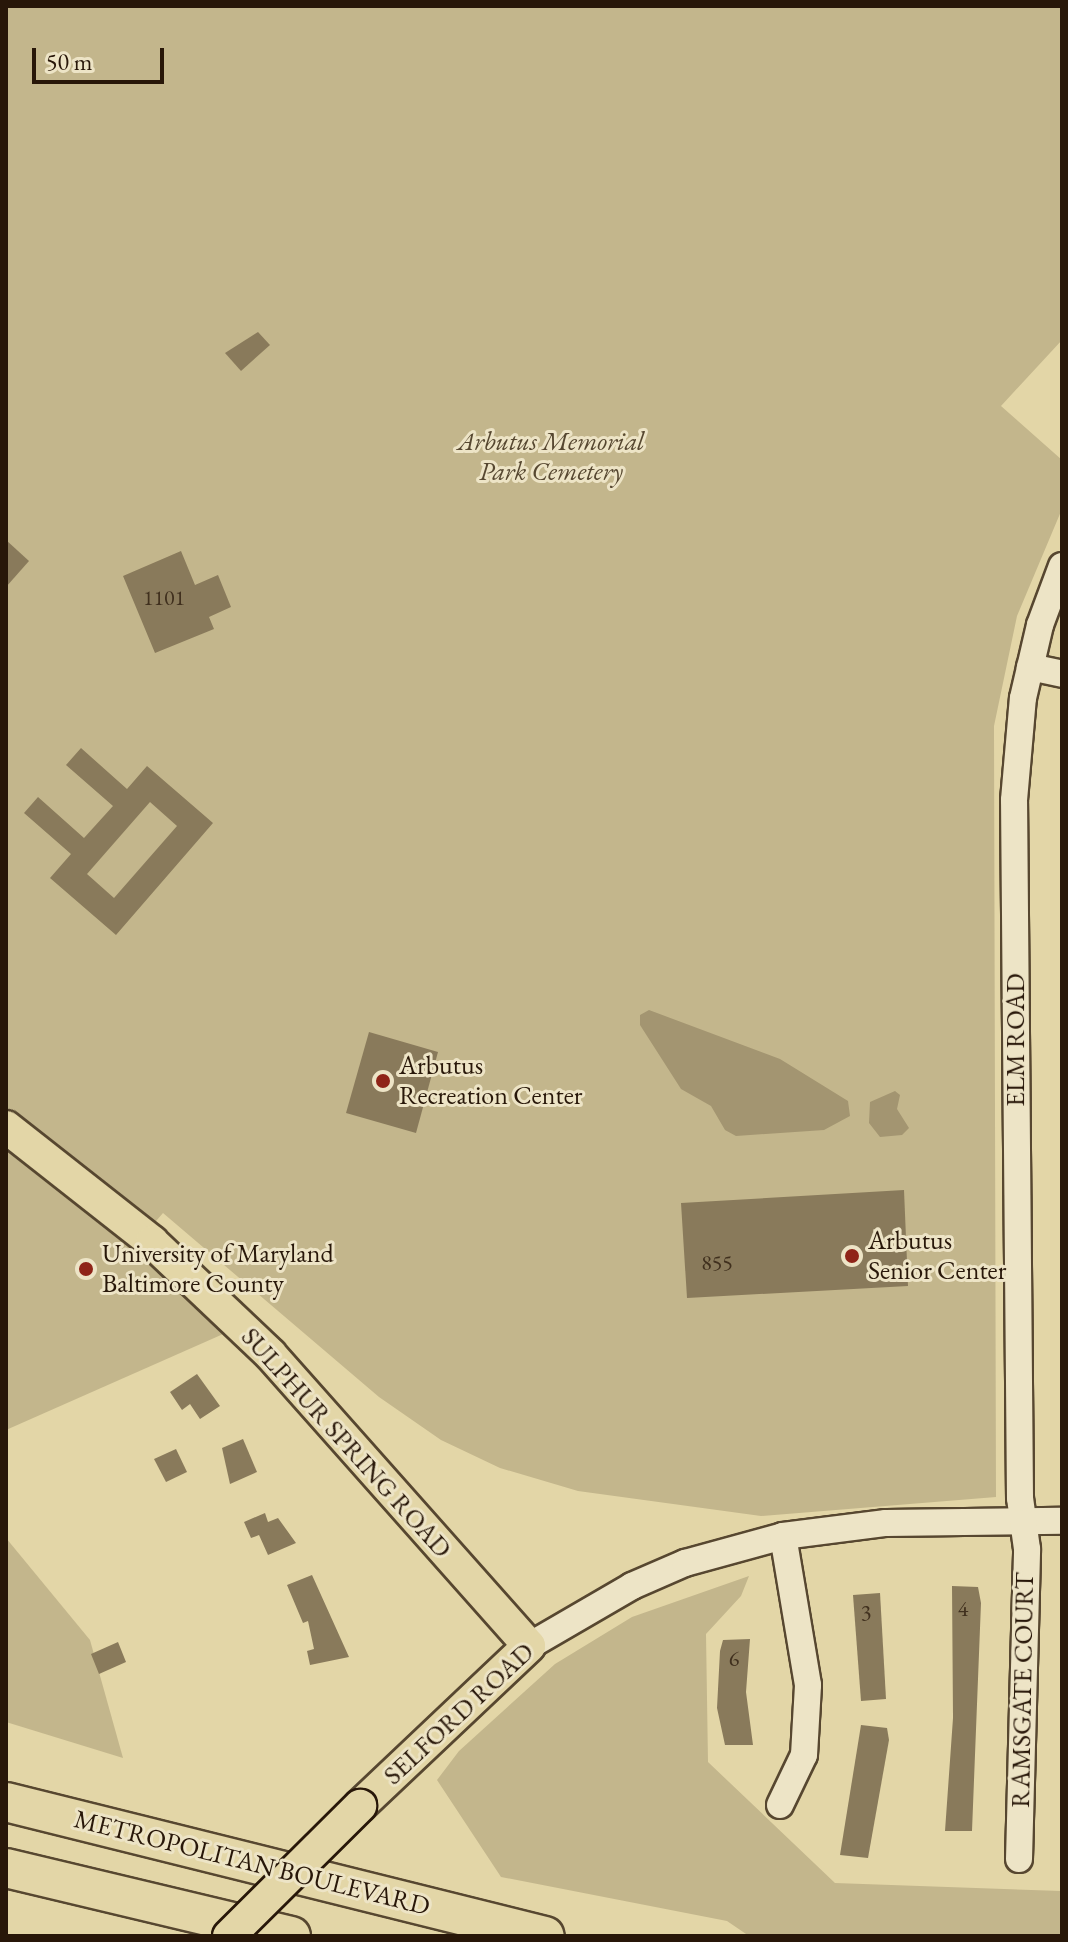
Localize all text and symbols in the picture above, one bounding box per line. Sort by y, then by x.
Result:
scale bar [36,32,168,82]
text: 50 m [46,46,93,77]
park label: Arbutus Memorial Park Cemetery [458,426,644,488]
house number: 1101 [143,585,185,611]
street label: ELM ROAD [1000,973,1032,1107]
place label: Arbutus Recreation Center [399,1050,582,1112]
marker: Arbutus Recreation Center [374,1072,392,1090]
place label: Arbutus Senior Center [868,1225,1006,1286]
place label: University of Maryland Baltimore County [102,1238,334,1300]
marker: Arbutus Senior Center [843,1247,861,1265]
house number: 855 [701,1250,733,1276]
marker: University of Maryland Baltimore County [77,1260,95,1278]
street label: SULPHUR SPRING ROAD [235,1322,457,1564]
street label: RAMSGATE COURT [1005,1572,1041,1808]
house number: 4 [958,1596,968,1622]
house number: 3 [861,1600,871,1626]
street label: SELFORD ROAD [378,1637,540,1791]
house number: 6 [729,1646,739,1672]
street label: METROPOLITAN BOULEVARD [71,1804,433,1922]

